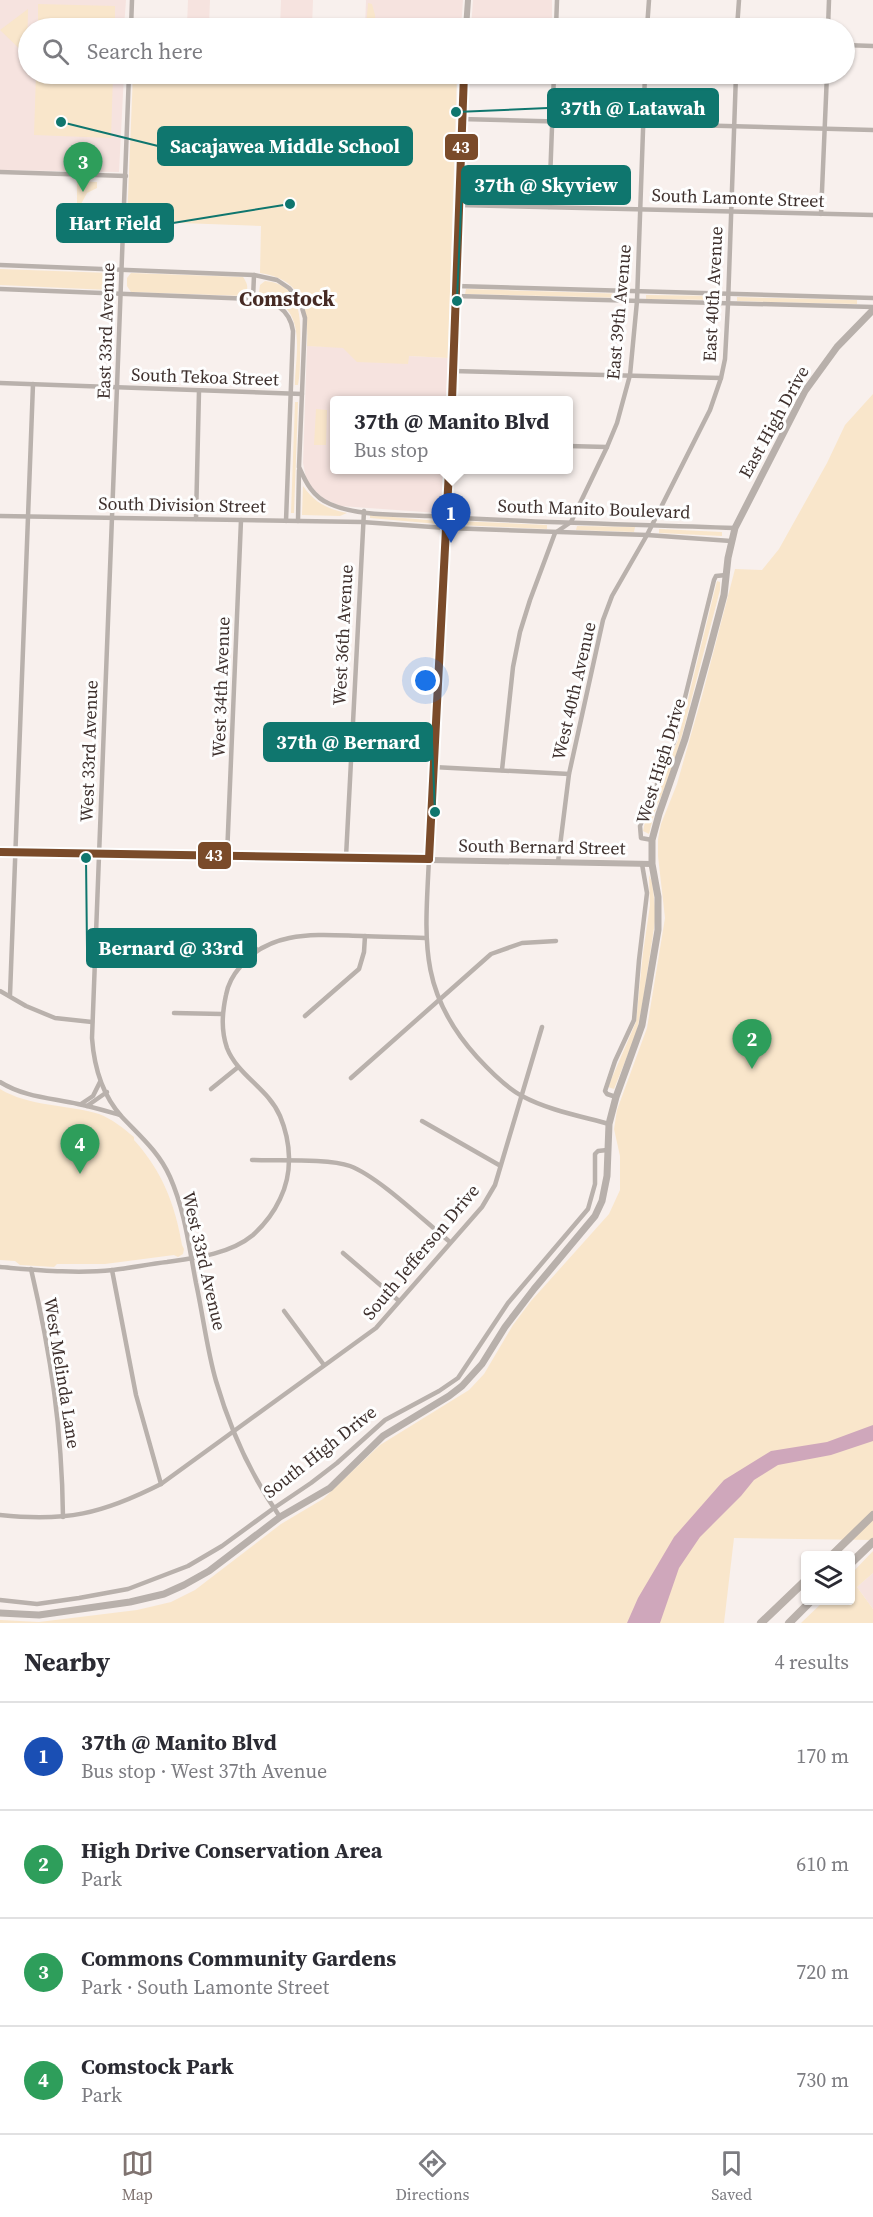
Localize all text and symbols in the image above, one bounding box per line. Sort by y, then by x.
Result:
search box [18,18,855,84]
icon: search [39,35,72,68]
text: Search here [87,36,203,66]
callout: 37th @ Latawah [548,89,718,127]
text: 37th @ Latawah [560,94,706,122]
callout: Sacajawea Middle School [158,127,412,165]
text: Sacajawea Middle School [170,132,400,160]
line badge: 43 [444,133,479,161]
text: 43 [452,136,470,158]
pin: 3 [64,142,103,192]
callout: 37th @ Skyview [462,166,630,204]
text: 37th @ Skyview [474,171,618,199]
street label: South Lamonte Street [651,182,825,213]
callout: Hart Field [57,204,173,242]
text: Hart Field [69,209,161,237]
street label: East 40th Avenue [696,225,729,362]
street label: East 39th Avenue [600,243,637,381]
street label: East 33rd Avenue [91,262,120,400]
district label: Comstock [239,284,335,313]
street label: South Tekoa Street [131,361,279,392]
street label: East High Drive [732,361,815,482]
popup [330,396,573,474]
text: 37th @ Manito Blvd [354,406,549,436]
text: Bus stop [354,436,428,464]
street label: South Division Street [98,491,266,518]
street label: South Manito Boulevard [497,493,691,524]
pin: 1 [432,494,470,543]
street label: West 36th Avenue [326,564,359,706]
street label: West 34th Avenue [206,616,235,758]
street label: West 40th Avenue [545,619,602,762]
your location [411,666,440,695]
street label: West 33rd Avenue [74,680,103,822]
street label: West High Drive [630,695,692,827]
callout: 37th @ Bernard [264,723,432,761]
text: 37th @ Bernard [276,728,420,756]
street label: South Bernard Street [458,833,626,860]
line badge: 43 [197,841,232,870]
text: 43 [205,844,223,866]
callout: Bernard @ 33rd [87,929,256,967]
text: Bernard @ 33rd [98,934,244,962]
pin: 2 [732,1020,771,1069]
pin: 4 [60,1124,100,1174]
street label: South Jefferson Drive [356,1179,485,1325]
street label: West 33rd Avenue [176,1189,233,1333]
street label: West Melinda Lane [38,1295,87,1450]
street label: South High Drive [258,1399,382,1504]
map controls [801,1551,855,1605]
button: layers [801,1551,855,1605]
text: Nearby [24,1644,110,1680]
text: 4 results [774,1648,849,1676]
text: 37th @ Manito Blvd [81,1727,277,1757]
text: 1 [38,1742,49,1770]
text: 170 m [796,1742,849,1770]
text: Bus stop · West 37th Avenue [81,1757,327,1785]
text: High Drive Conservation Area [81,1835,382,1865]
text: 2 [38,1850,49,1878]
text: 610 m [796,1850,849,1878]
text: Park [81,1865,122,1893]
text: Commons Community Gardens [81,1943,396,1973]
text: 3 [38,1958,49,1986]
text: 720 m [796,1958,849,1986]
text: Park · South Lamonte Street [81,1973,329,2001]
text: Comstock Park [81,2051,234,2081]
text: 4 [38,2066,49,2094]
text: 730 m [796,2066,849,2094]
text: Park [81,2081,122,2109]
tab: Map [121,2147,154,2205]
tab: Directions [395,2147,470,2205]
tab: Saved [711,2147,752,2205]

